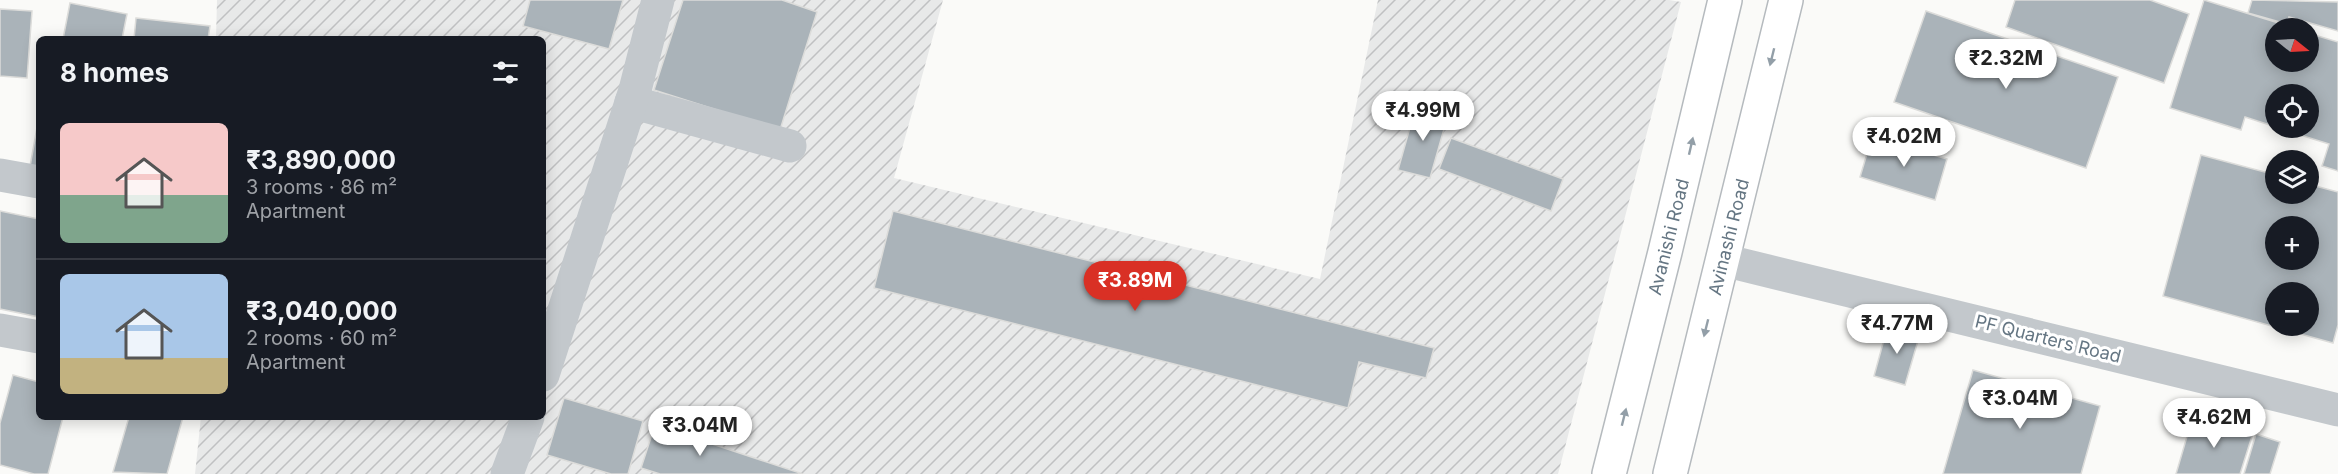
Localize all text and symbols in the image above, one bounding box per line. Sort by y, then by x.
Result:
north arrow [2265,18,2319,72]
map controls [2265,18,2319,336]
pin: ₹2.32M [1957,39,2055,90]
text: ₹2.32M [1969,46,2043,70]
one-way arrow [1767,48,1777,66]
icon: filters [489,56,522,89]
text: 8 homes [60,57,169,88]
button: locate [2265,84,2319,138]
pin: ₹4.99M [1374,91,1472,142]
text: ₹4.99M [1385,98,1461,122]
pin: ₹4.02M [1855,117,1953,168]
text: ₹4.02M [1866,124,1942,148]
one-way arrow [1686,137,1696,156]
text: ₹3,890,000 [246,144,396,175]
icon: home [108,147,180,219]
button: layers [2265,150,2319,204]
text: 3 rooms · 86 m² [246,175,397,199]
street label: Avanishi Road [1644,176,1693,297]
street label: Avinashi Road [1704,176,1753,297]
text: Apartment [246,199,345,223]
button: + [2265,216,2319,270]
pin: ₹3.89M [1086,261,1184,312]
text: ₹3.89M [1098,268,1172,292]
button: − [2265,282,2319,336]
text: ₹3,040,000 [246,295,397,326]
icon: home [108,298,180,370]
pin: ₹4.77M [1848,304,1946,355]
street label: PF Quarters Road [1973,310,2123,367]
text: ₹4.77M [1861,311,1933,335]
one-way arrow [1701,319,1711,337]
text: 2 rooms · 60 m² [246,326,397,350]
text: Apartment [246,350,345,374]
pin: ₹3.04M [1971,379,2069,430]
text: ₹3.04M [1982,386,2058,410]
pin: ₹4.62M [2165,398,2263,449]
text: ₹4.62M [2177,405,2251,429]
pin: ₹3.04M [651,406,749,457]
one-way arrow [1619,408,1629,426]
text: ₹3.04M [662,413,738,437]

